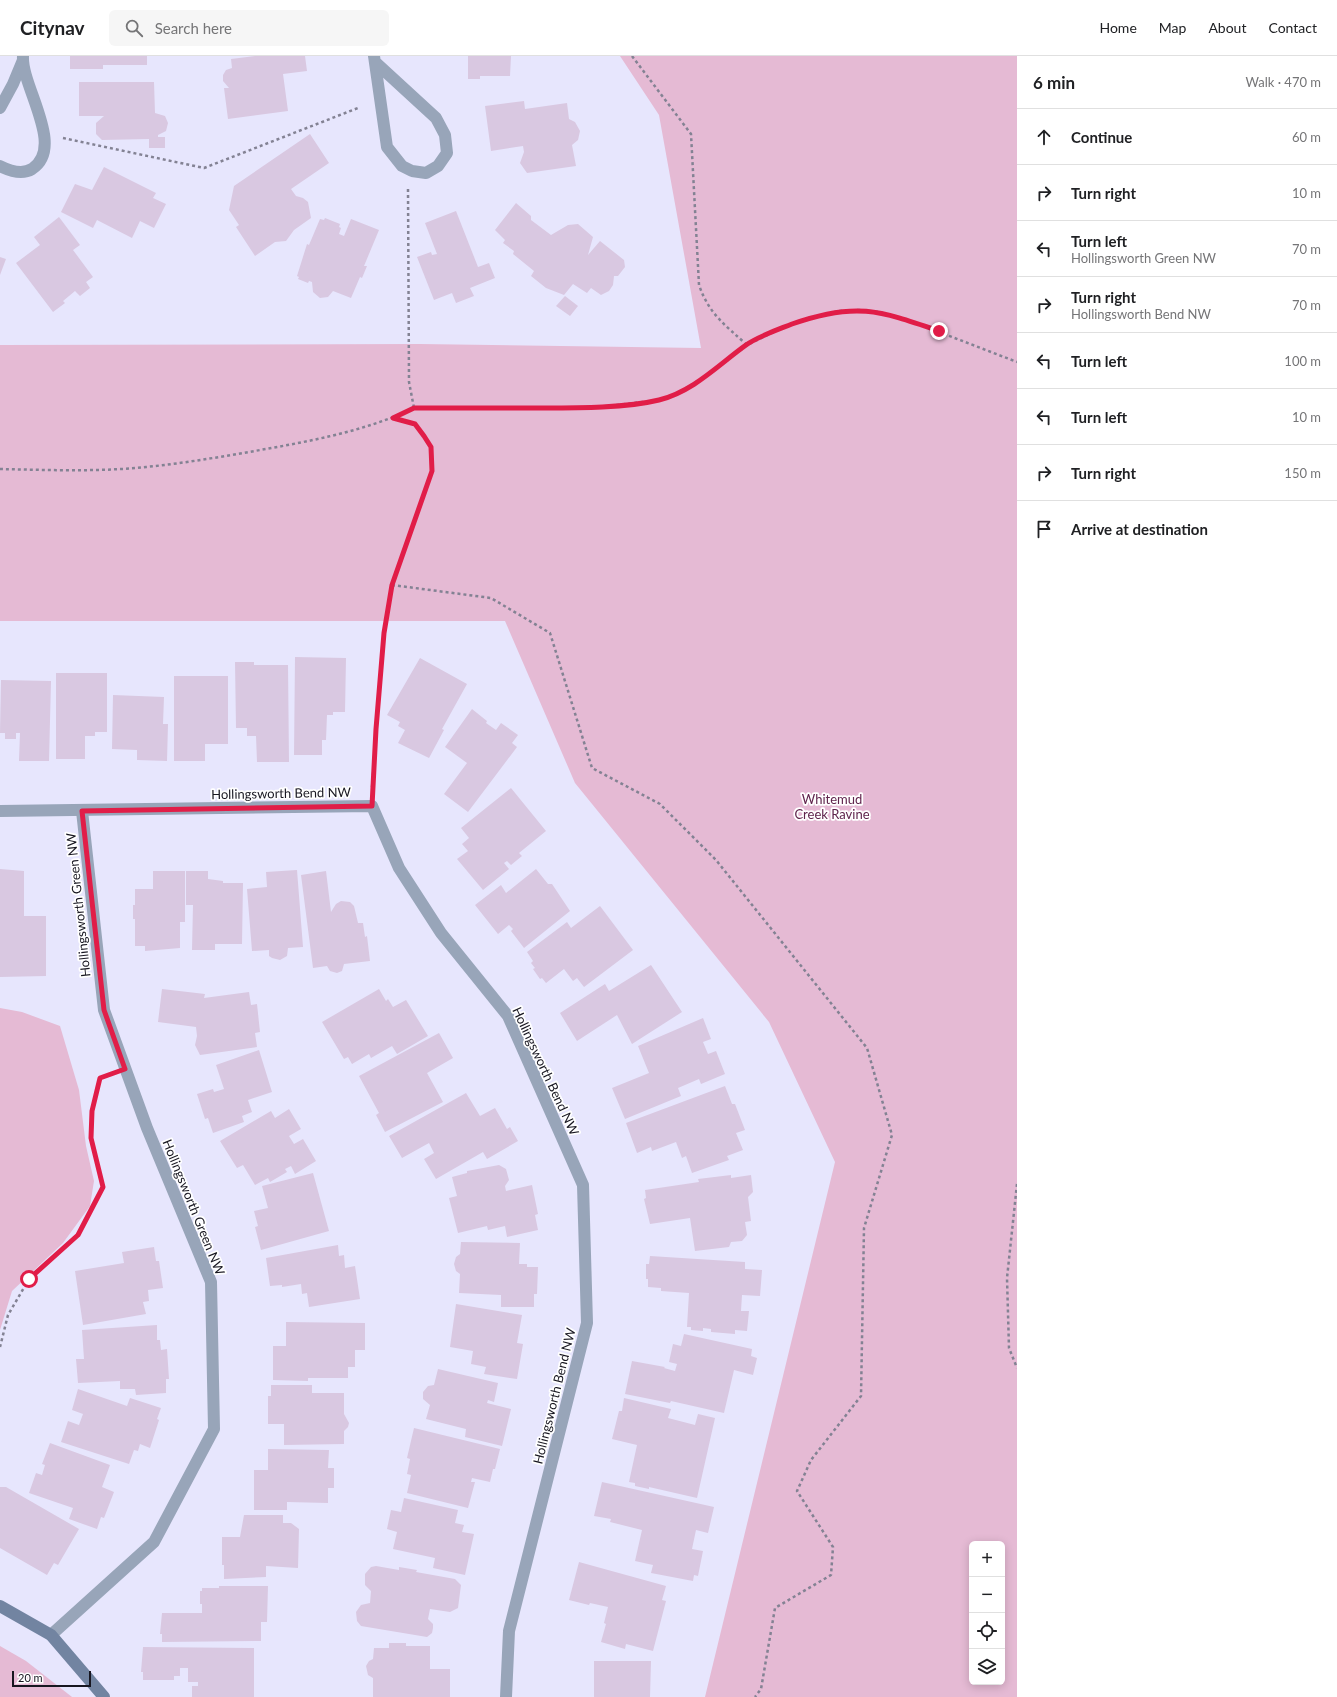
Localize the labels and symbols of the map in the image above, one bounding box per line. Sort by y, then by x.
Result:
route end [930,322,948,340]
street label: Hollingsworth Bend NW [211,784,352,802]
park label: Whitemud Creek Ravine [794,791,870,822]
street label: Hollingsworth Green NW [62,832,94,978]
street label: Hollingsworth Bend NW [509,1004,583,1138]
street label: Hollingsworth Green NW [159,1137,229,1278]
route start [20,1270,38,1288]
street label: Hollingsworth Bend NW [529,1326,579,1466]
scale bar [12,1669,91,1688]

